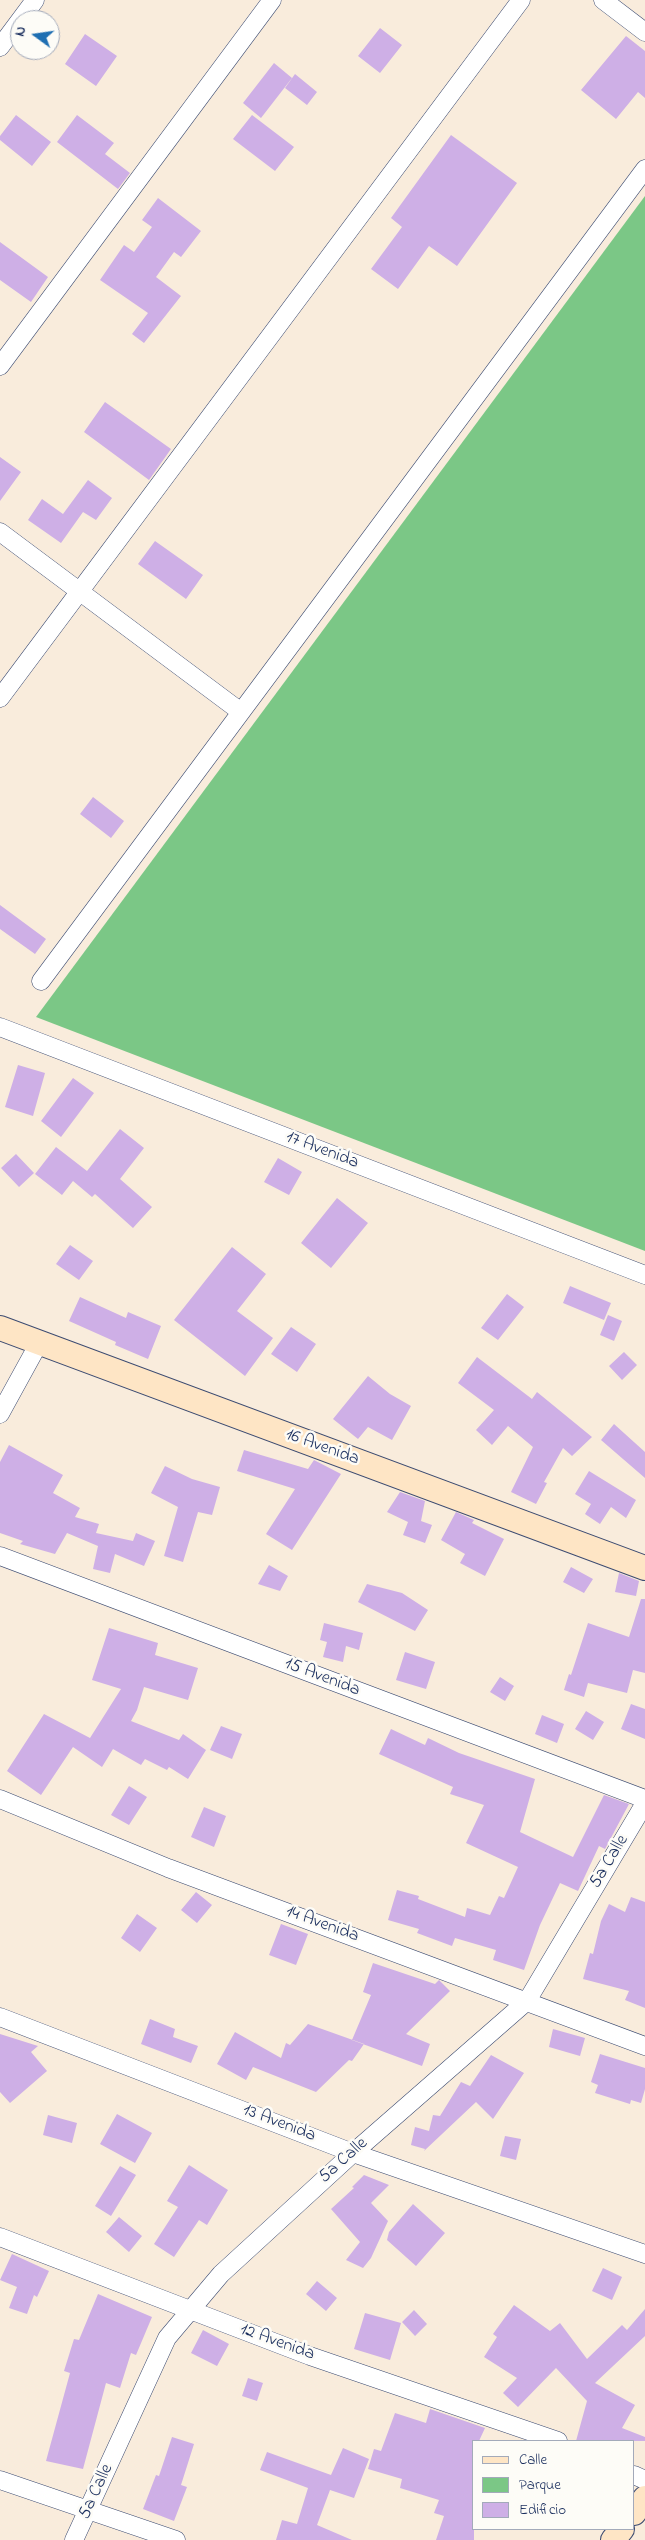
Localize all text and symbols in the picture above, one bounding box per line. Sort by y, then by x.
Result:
north arrow [10,10,60,60]
text: N [10,24,32,39]
street label: 17 Avenida [283,1127,361,1175]
street label: 16 Avenida [282,1425,362,1471]
street label: 15 Avenida [281,1654,363,1702]
street label: 5a Calle [586,1831,634,1893]
street label: 14 Avenida [282,1902,362,1948]
street label: 13 Avenida [240,2100,318,2148]
street label: 5a Calle [315,2133,373,2189]
street label: 12 Avenida [237,2320,317,2366]
legend [472,2440,635,2530]
text: Calle [519,2449,547,2471]
street label: 5a Calle [75,2461,119,2523]
text: Parque [519,2474,561,2496]
text: Edificio [519,2499,566,2521]

